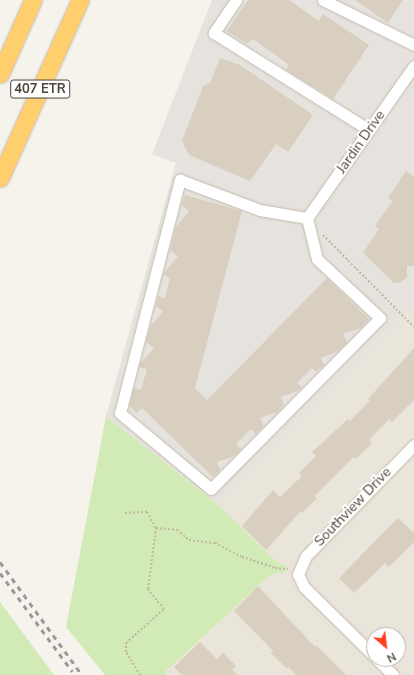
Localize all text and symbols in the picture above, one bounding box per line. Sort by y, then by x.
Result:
road number: 407 ETR [10,78,70,100]
street label: Jardin Drive [333,107,389,177]
street label: Southview Drive [311,464,395,550]
north arrow [366,627,406,667]
text: N [384,649,399,666]

